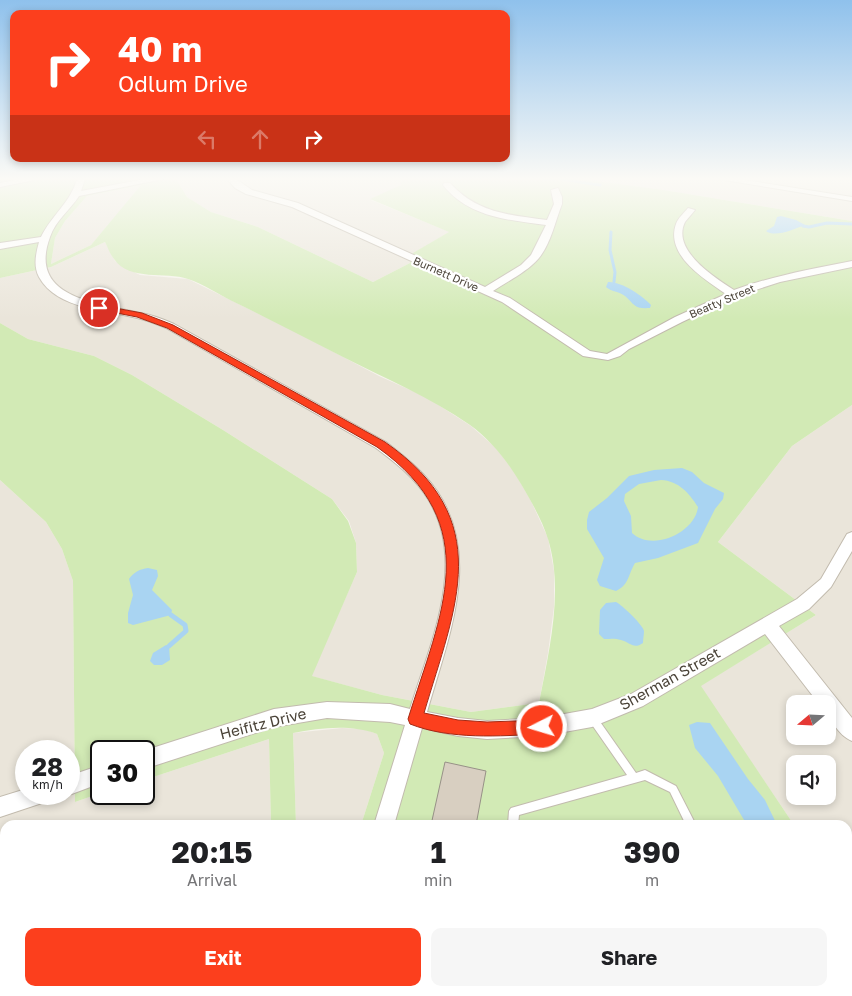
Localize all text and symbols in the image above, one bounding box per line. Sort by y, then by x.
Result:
text: 40 m [118,28,202,70]
icon: right [35,30,100,95]
text: Odlum Drive [118,70,248,97]
icon: left [193,125,221,153]
icon: ahead [246,125,274,153]
icon: right [299,125,327,153]
street label: Burnett Drive [412,253,481,294]
street label: Beatty Street [687,281,757,320]
pin [78,287,120,329]
icon: arrive [85,294,113,322]
street label: Sherman Street [616,643,723,713]
north arrow [786,695,836,745]
map controls [786,695,836,805]
position arrow [515,700,567,752]
street label: Heifitz Drive [218,704,308,742]
speed limit sign: 30 [90,740,155,805]
text: 28 [32,751,63,782]
button: sound [786,755,836,805]
text: km/h [32,777,63,792]
text: 20:15 [171,834,253,870]
text: 1 [430,834,446,870]
text: 390 [624,834,681,870]
text: Arrival [187,870,237,890]
text: min [424,870,452,890]
text: m [645,870,659,890]
button: Exit [25,928,421,986]
button: Share [431,928,827,986]

